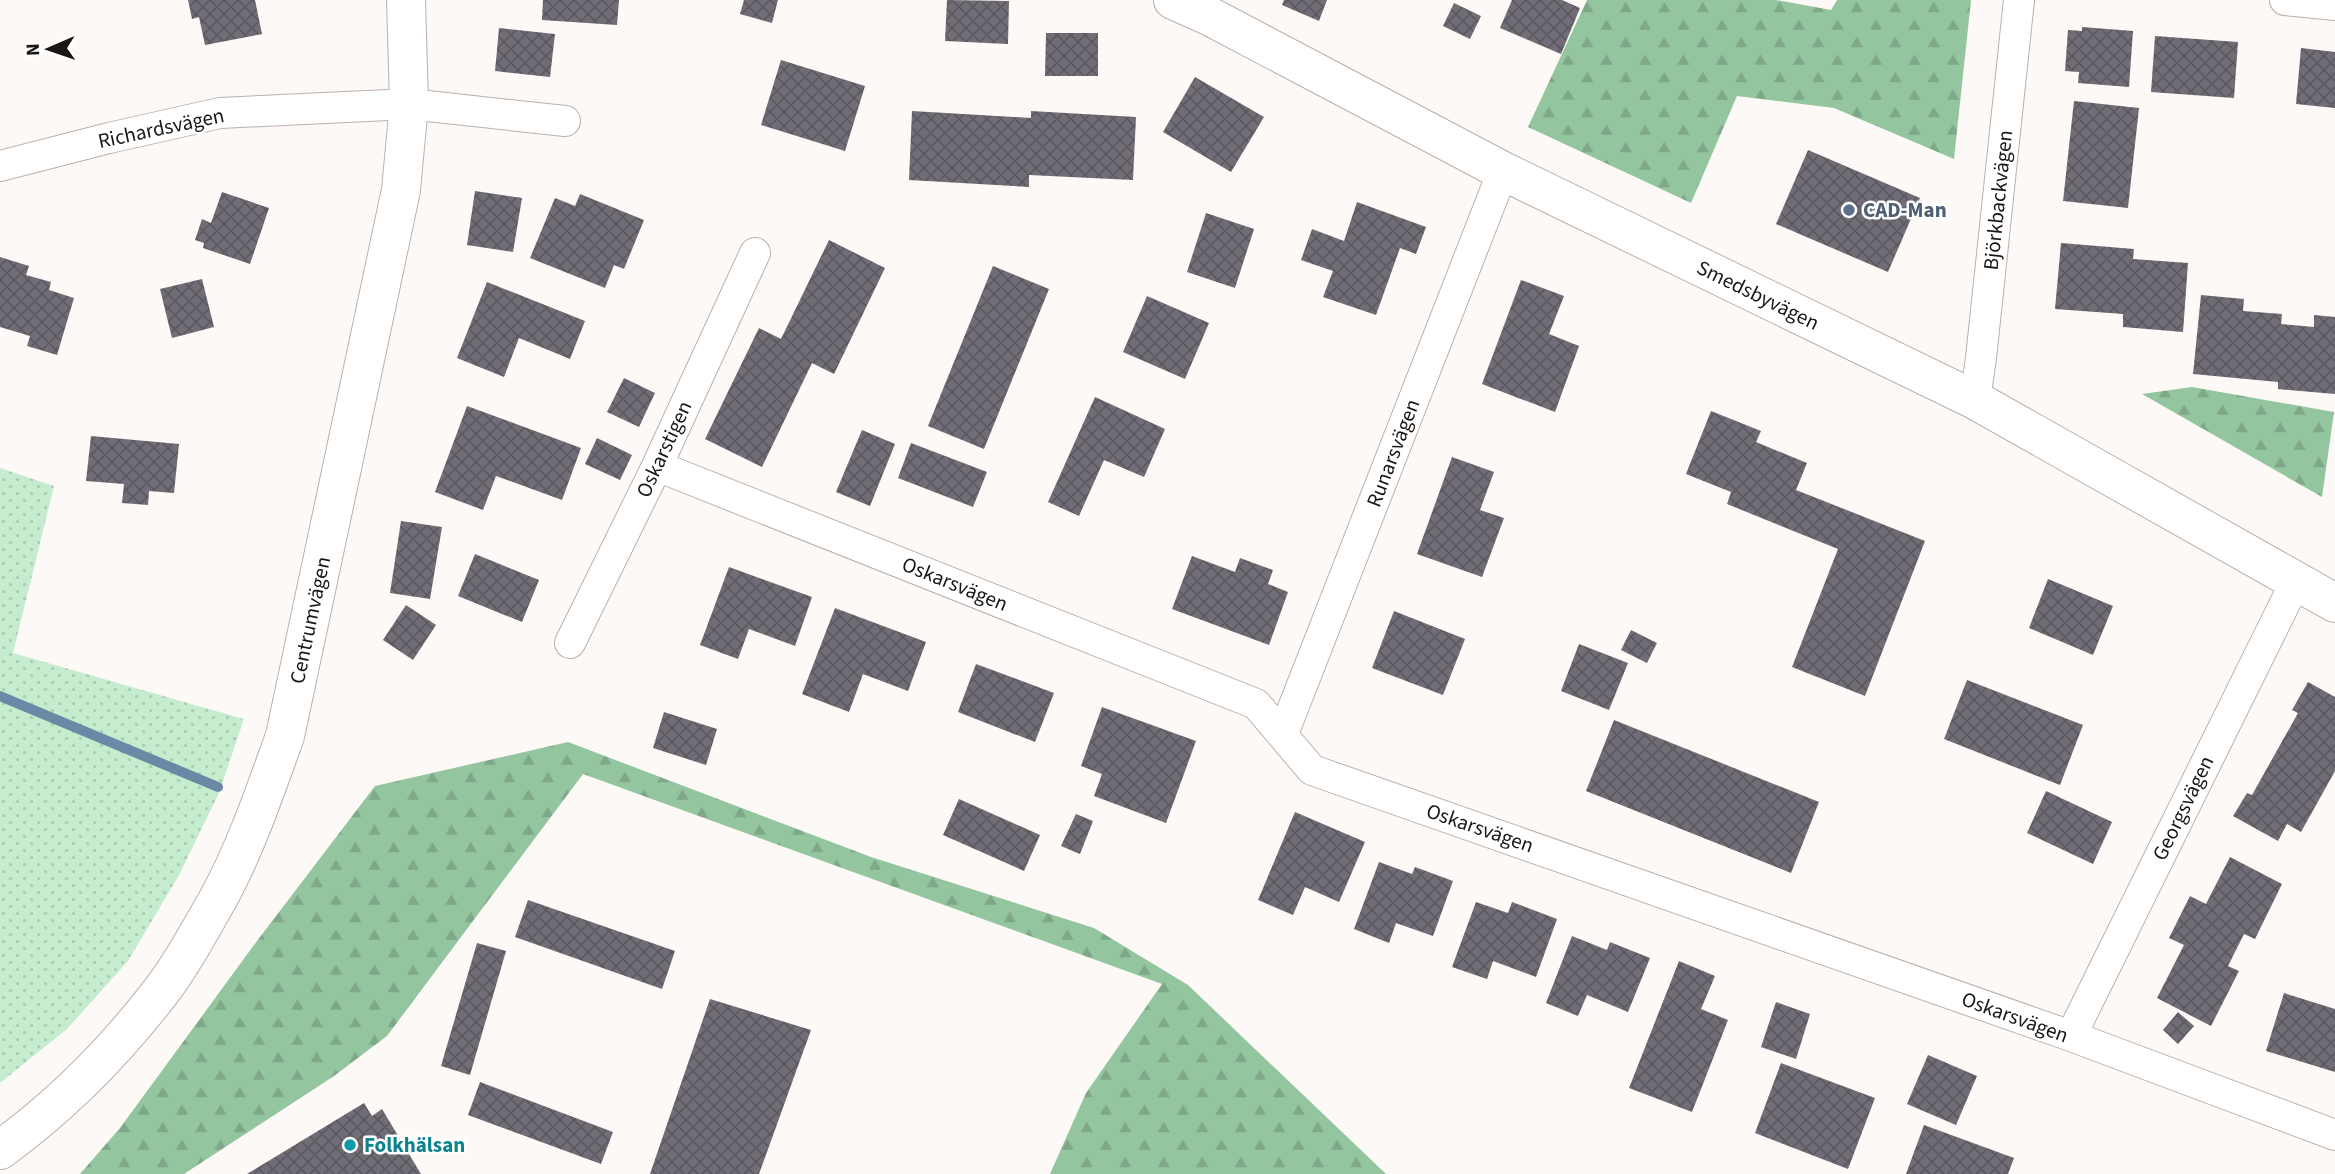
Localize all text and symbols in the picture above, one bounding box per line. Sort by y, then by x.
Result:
north arrow [14,14,84,84]
text: N [20,43,47,56]
street label: Richardsvägen [95,100,227,156]
street label: Björkbackvägen [1976,128,2020,272]
place label: CAD-Man [1863,195,1947,225]
marker: CAD-Man [1841,202,1857,218]
street label: Smedsbyvägen [1692,252,1824,338]
street label: Runarsvägen [1359,395,1427,511]
street label: Oskarstigen [629,396,699,502]
street label: Oskarsvägen [898,549,1012,619]
street label: Centrumvägen [282,554,338,686]
street label: Georgsvägen [2145,750,2221,866]
street label: Oskarsvägen [1422,796,1538,860]
street label: Oskarsvägen [1957,984,2073,1050]
place label: Folkhälsan [364,1130,465,1160]
marker: Folkhälsan [342,1137,358,1153]

